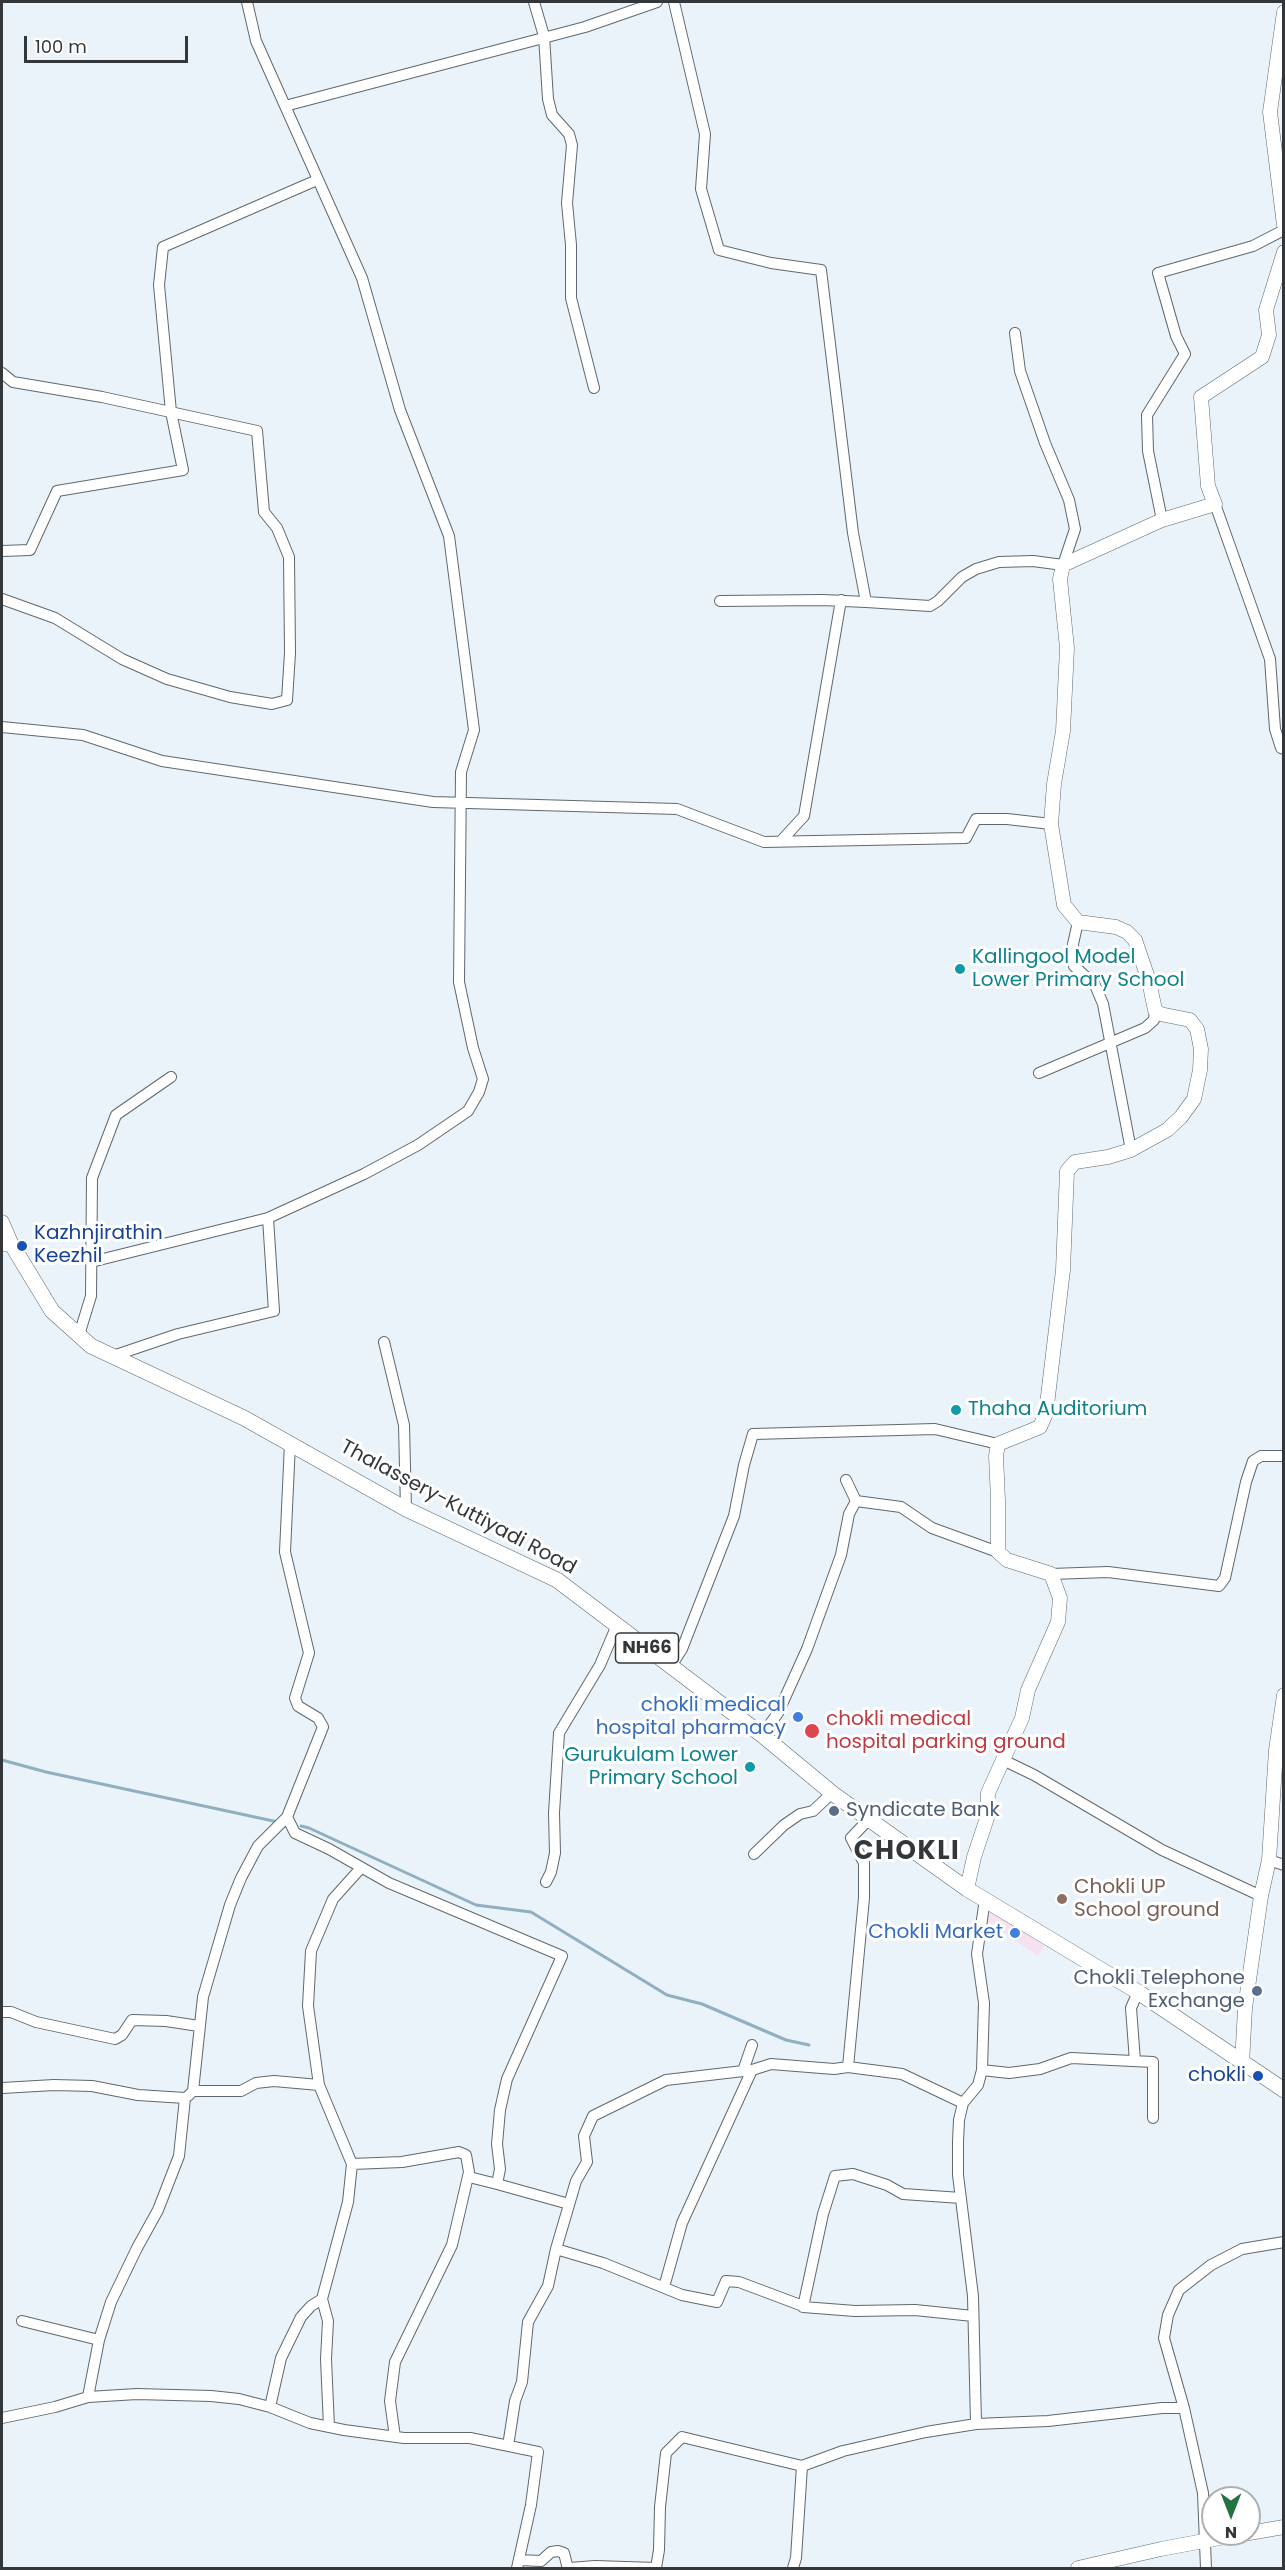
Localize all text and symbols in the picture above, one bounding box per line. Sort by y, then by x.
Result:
scale bar [27,24,190,62]
text: 100 m [35,34,87,59]
place label: Kallingool Model Lower Primary School [972,946,1184,993]
marker: Kallingool Model Lower Primary School [953,962,967,976]
place label: Kazhnjirathin Keezhil [34,1222,163,1269]
marker: Kazhnjirathin Keezhil [15,1239,29,1253]
place label: Thaha Auditorium [968,1398,1147,1422]
marker: Thaha Auditorium [949,1403,963,1417]
street label: Thalassery-Kuttiyadi Road [336,1436,580,1580]
road number: NH66 [616,1633,678,1663]
place label: chokli medical hospital pharmacy [596,1694,786,1741]
place label: chokli medical hospital parking ground [826,1708,1066,1755]
marker: chokli medical hospital pharmacy [791,1710,805,1724]
marker: chokli medical hospital parking ground [803,1722,821,1740]
place label: Gurukulam Lower Primary School [564,1744,738,1791]
marker: Gurukulam Lower Primary School [743,1760,757,1774]
place label: Syndicate Bank [846,1799,1000,1823]
marker: Syndicate Bank [827,1804,841,1818]
district label: CHOKLI [854,1836,960,1868]
place label: Chokli UP School ground [1074,1876,1219,1923]
marker: Chokli UP School ground [1055,1892,1069,1906]
place label: Chokli Market [868,1921,1003,1945]
marker: Chokli Market [1008,1926,1022,1940]
place label: Chokli Telephone Exchange [1074,1967,1245,2014]
marker: Chokli Telephone Exchange [1250,1984,1264,1998]
place label: chokli [1188,2064,1246,2088]
marker: chokli [1251,2069,1265,2083]
north arrow [1201,2486,1261,2546]
text: N [1225,2521,1237,2544]

